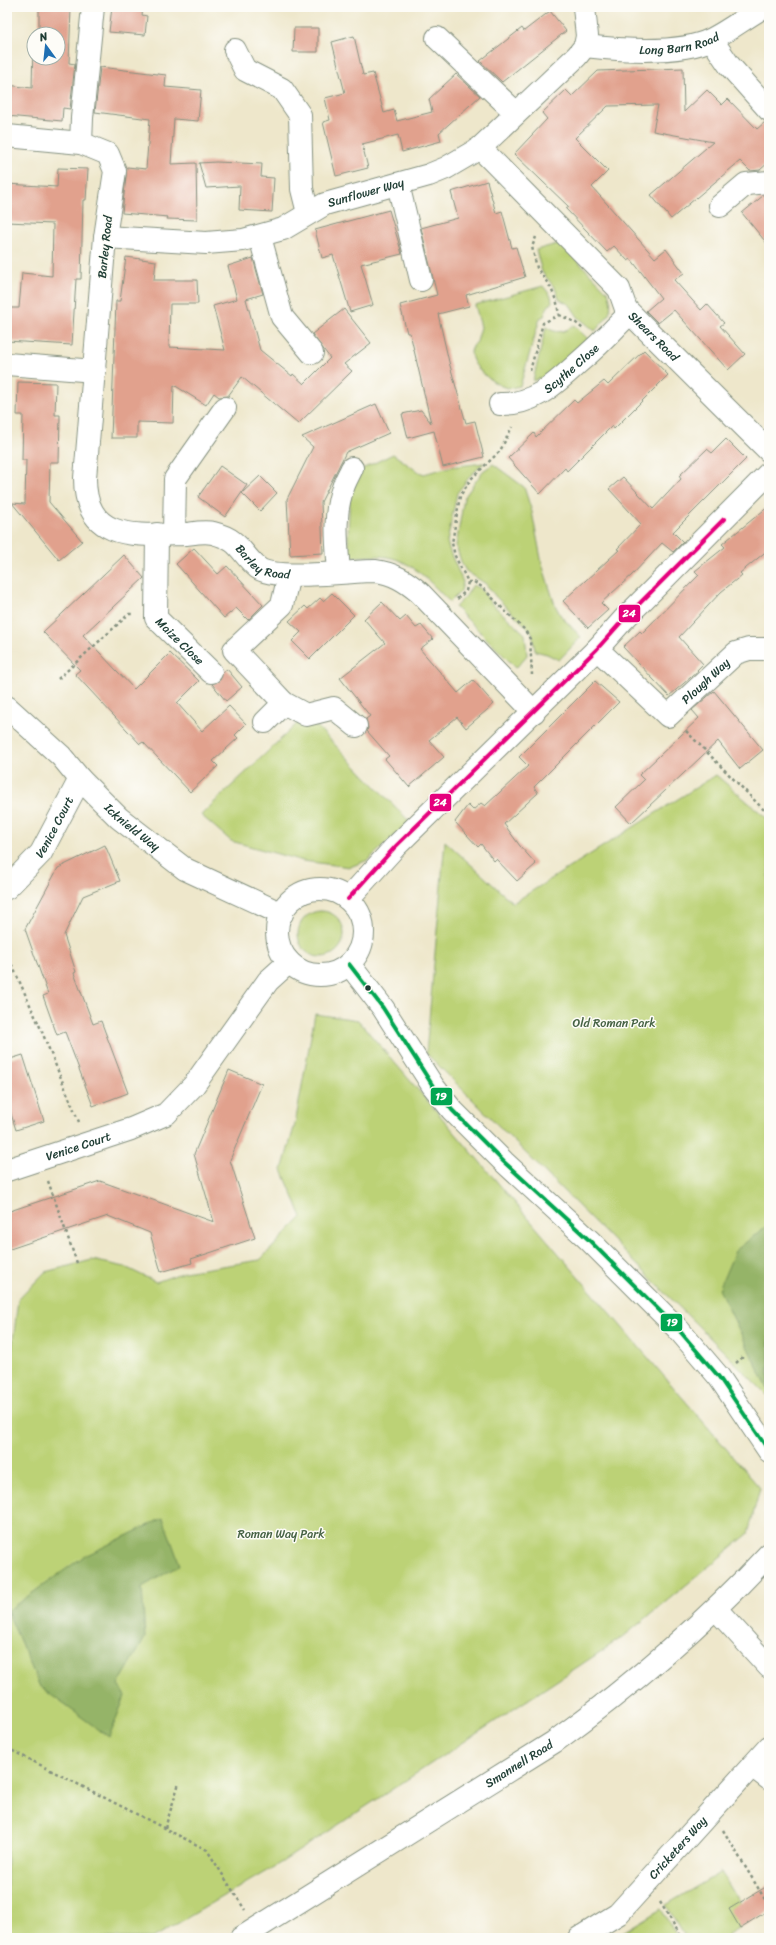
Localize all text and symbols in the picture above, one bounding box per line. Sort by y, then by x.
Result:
north arrow [26,26,66,66]
street label: Long Barn Road [639,26,724,61]
text: N [36,27,50,47]
street label: Sunflower Way [325,171,408,214]
street label: Barley Road [91,213,119,279]
street label: Shears Road [623,306,685,368]
street label: Scythe Close [539,338,605,399]
street label: Barley Road [230,539,292,586]
line badge: 24 [618,604,641,623]
text: 24 [621,604,636,623]
street label: Maize Close [150,612,209,671]
street label: Plough Way [676,652,736,710]
street label: Venice Court [30,792,80,864]
line badge: 24 [429,793,452,812]
text: 24 [432,793,447,812]
street label: Icknield Way [98,797,166,858]
unlabelled marker [363,983,373,993]
park label: Old Roman Park [572,1012,656,1034]
line badge: 19 [430,1087,453,1106]
text: 19 [435,1087,447,1106]
street label: Venice Court [43,1125,114,1167]
line badge: 19 [660,1313,683,1332]
text: 19 [666,1313,678,1332]
park label: Roman Way Park [237,1523,325,1545]
street label: Smannell Road [480,1734,558,1794]
street label: Cricketers Way [643,1810,713,1885]

